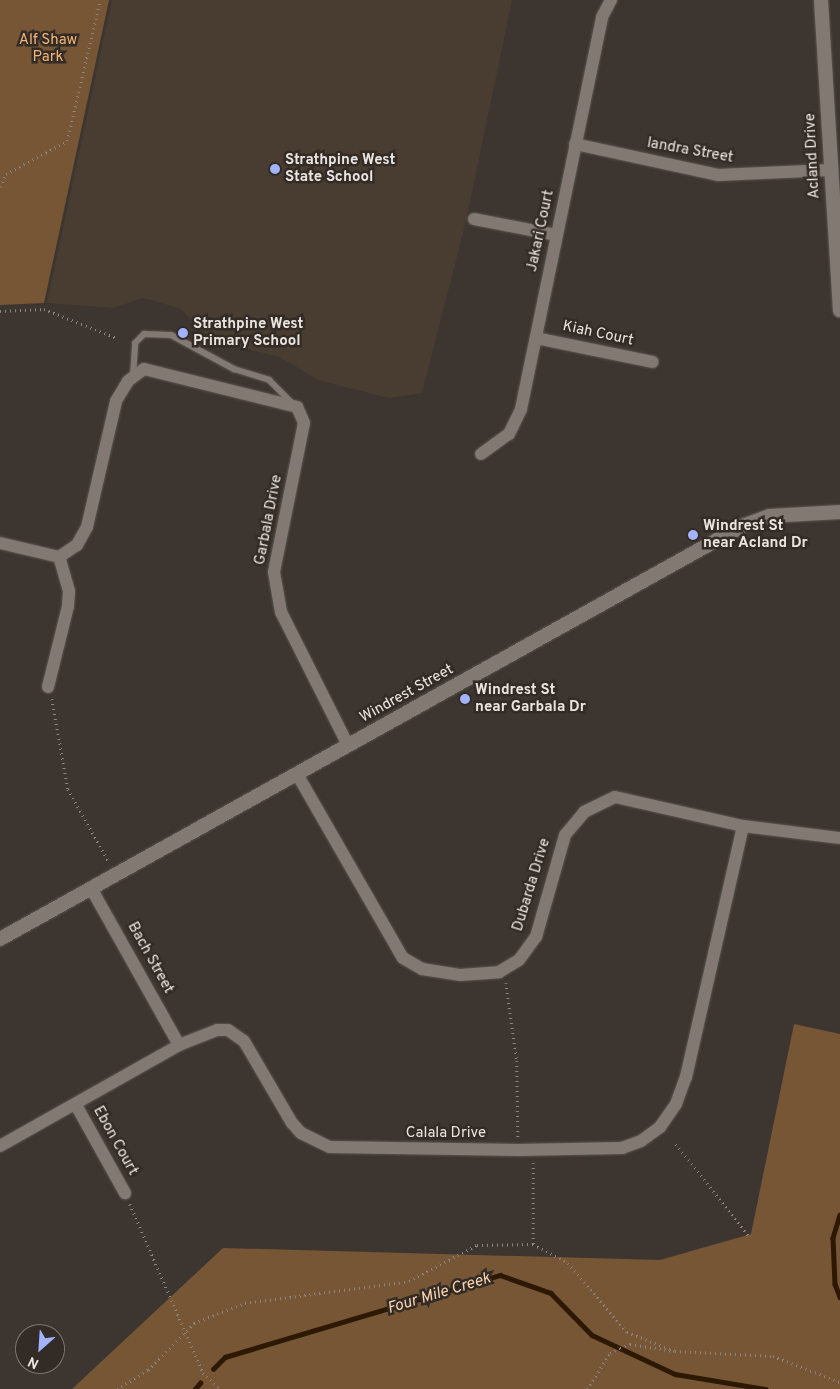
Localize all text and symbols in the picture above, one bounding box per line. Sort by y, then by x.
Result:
park label: Alf Shaw Park [19,31,77,66]
street label: Acland Drive [802,113,824,199]
street label: Iandra Street [645,135,735,167]
place label: Strathpine West State School [285,151,395,186]
marker: Strathpine West State School [269,163,281,175]
street label: Jakari Court [524,188,558,274]
place label: Strathpine West Primary School [193,315,303,350]
street label: Kiah Court [561,318,635,350]
marker: Strathpine West Primary School [177,327,189,339]
street label: Garbala Drive [251,473,287,567]
place label: Windrest St near Acland Dr [703,517,808,552]
marker: Windrest St near Acland Dr [687,529,699,541]
street label: Windrest Street [357,661,457,727]
place label: Windrest St near Garbala Dr [475,681,586,716]
marker: Windrest St near Garbala Dr [459,693,471,705]
street label: Dubarda Drive [509,836,555,934]
street label: Bach Street [123,919,177,997]
street label: Ebon Court [89,1103,141,1179]
street label: Calala Drive [406,1125,486,1143]
water label: Four Mile Creek [385,1269,493,1319]
north arrow [15,1324,65,1374]
text: N [25,1352,42,1372]

